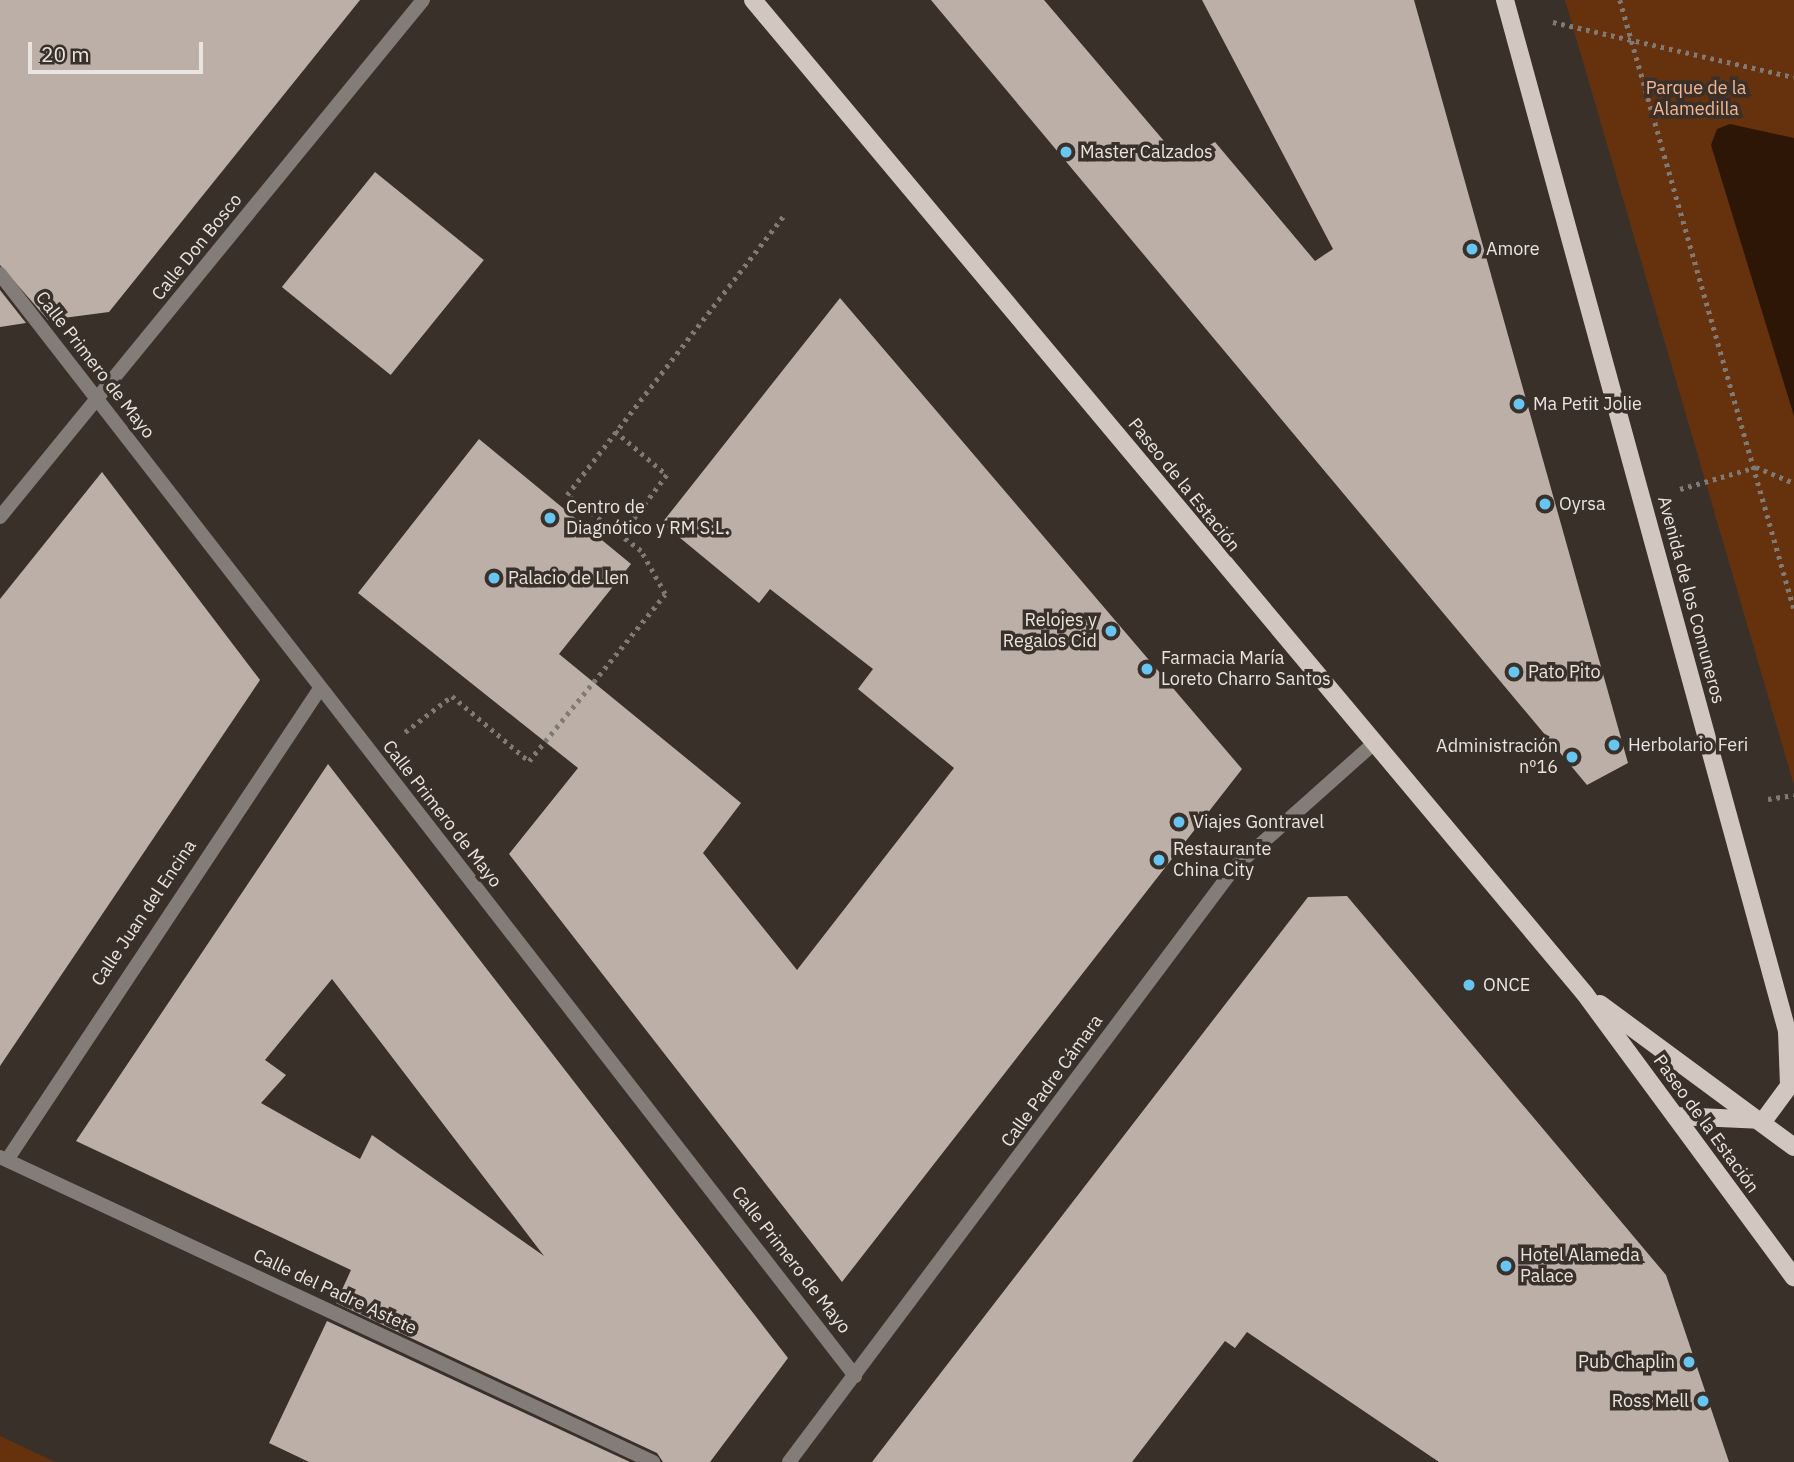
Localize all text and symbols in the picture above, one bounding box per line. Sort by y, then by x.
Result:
scale bar [32,28,206,72]
text: 20 m [41,40,90,68]
park label: Parque de la Alamedilla [1646,78,1746,120]
place label: Master Calzados [1080,141,1213,163]
marker: Master Calzados [1058,144,1074,160]
street label: Calle Don Bosco [147,189,247,305]
place label: Amore [1486,238,1540,260]
marker: Amore [1464,241,1480,257]
street label: Calle Primero de Mayo [31,287,159,443]
place label: Ma Petit Jolie [1533,393,1642,415]
marker: Ma Petit Jolie [1511,396,1527,412]
street label: Paseo de la Estación [1124,414,1244,556]
place label: Oyrsa [1559,493,1606,515]
street label: Avenida de los Comuneros [1653,494,1729,706]
marker: Oyrsa [1537,496,1553,512]
place label: Centro de Diagnótico y RM S.L. [566,497,729,540]
marker: Centro de Diagnótico y RM S.L. [540,508,560,528]
place label: Palacio de Llen [508,567,629,589]
marker: Palacio de Llen [486,570,502,586]
place label: Relojes y Regalos Cid [1003,610,1097,652]
marker: Relojes y Regalos Cid [1103,623,1119,639]
place label: Farmacia María Loreto Charro Santos [1161,648,1331,690]
marker: Farmacia María Loreto Charro Santos [1139,661,1155,677]
place label: Pato Pito [1528,661,1601,683]
marker: Pato Pito [1506,664,1522,680]
place label: Herbolario Feri [1628,734,1748,756]
street label: Calle Primero de Mayo [378,736,506,892]
place label: Administración nº16 [1436,736,1558,778]
marker: Herbolario Feri [1606,737,1622,753]
marker: Administración nº16 [1564,749,1580,765]
place label: Viajes Gontravel [1193,811,1324,833]
marker: Viajes Gontravel [1171,814,1187,830]
street label: Calle Juan del Encina [87,836,201,990]
place label: Restaurante China City [1173,839,1271,882]
marker: Restaurante China City [1151,852,1167,868]
place label: ONCE [1483,974,1530,996]
marker: ONCE [1461,977,1477,993]
street label: Calle Padre Cámara [997,1011,1107,1151]
street label: Paseo de la Estación [1649,1051,1763,1197]
street label: Calle Primero de Mayo [727,1182,855,1338]
street label: Calle del Padre Astete [250,1245,420,1339]
place label: Hotel Alameda Palace [1520,1245,1640,1288]
marker: Hotel Alameda Palace [1498,1258,1514,1274]
place label: Pub Chaplin [1578,1351,1675,1373]
marker: Pub Chaplin [1681,1354,1697,1370]
place label: Ross Mell [1612,1390,1689,1412]
marker: Ross Mell [1695,1393,1711,1409]

